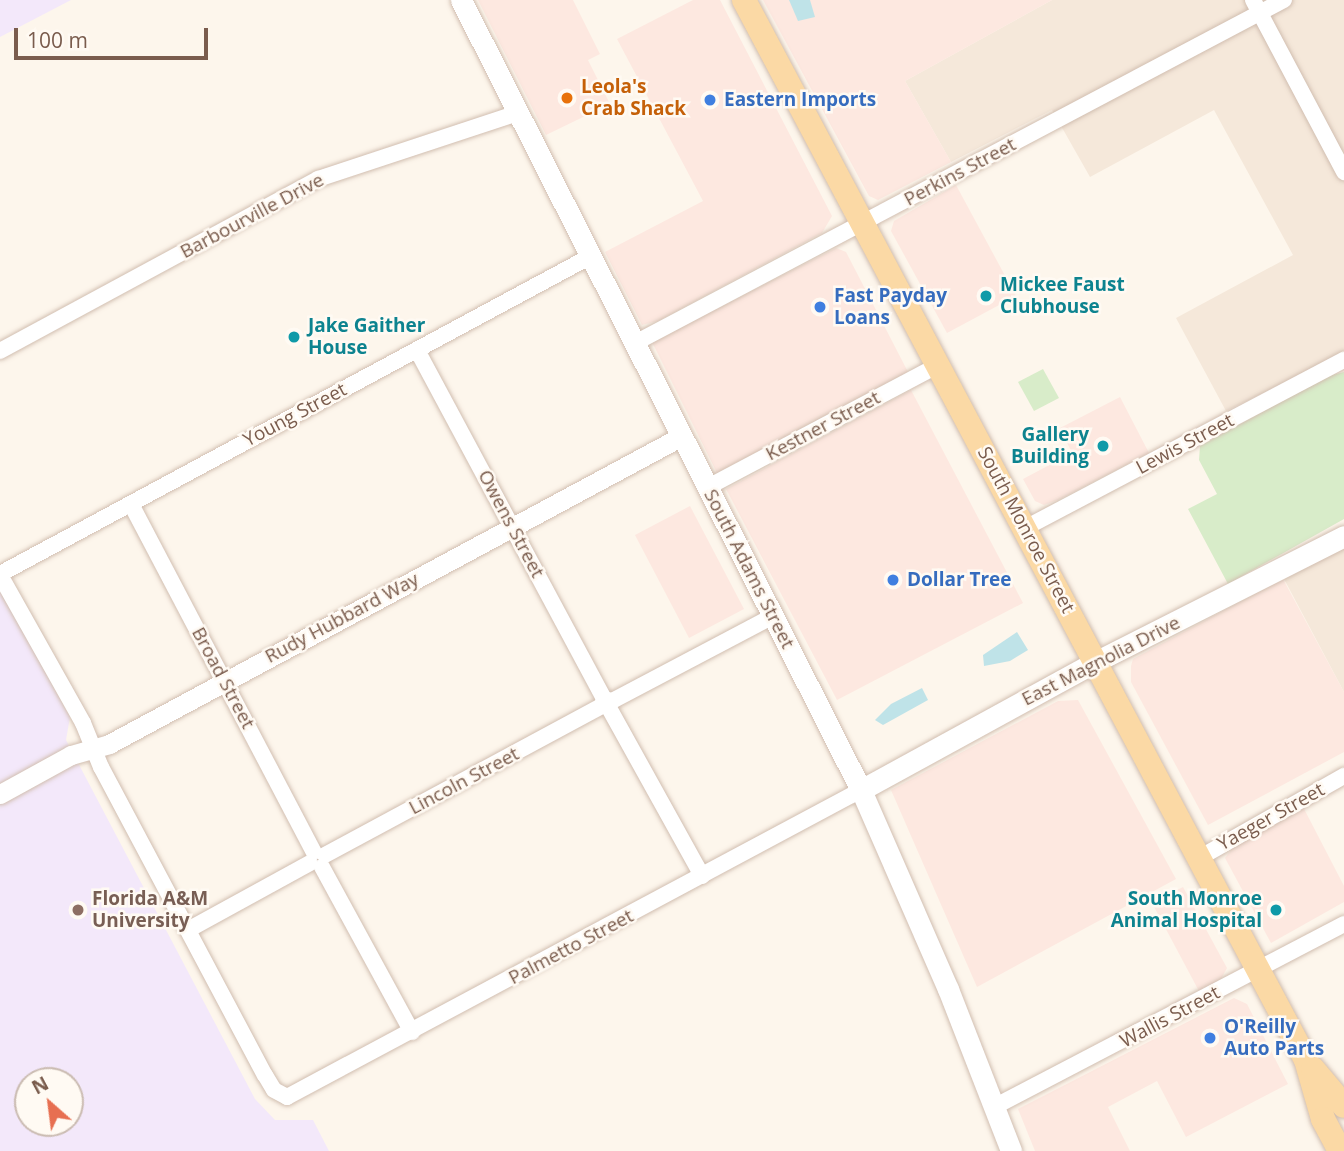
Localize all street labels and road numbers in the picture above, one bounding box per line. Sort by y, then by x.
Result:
street label: Perkins Street [900,133,1020,211]
street label: Barbourville Drive [176,169,328,263]
street label: Young Street [239,378,351,452]
street label: Kestner Street [762,386,884,466]
street label: Lewis Street [1132,409,1238,479]
street label: South Monroe Street [973,443,1079,617]
street label: Owens Street [473,466,549,582]
street label: South Adams Street [699,486,799,652]
street label: Rudy Hubbard Way [261,568,423,668]
street label: East Magnolia Drive [1018,611,1184,711]
street label: Broad Street [187,623,259,733]
street label: Lincoln Street [405,742,523,820]
street label: Yaeger Street [1214,778,1328,856]
street label: Palmetto Street [505,905,637,989]
street label: Wallis Street [1116,981,1224,1053]

